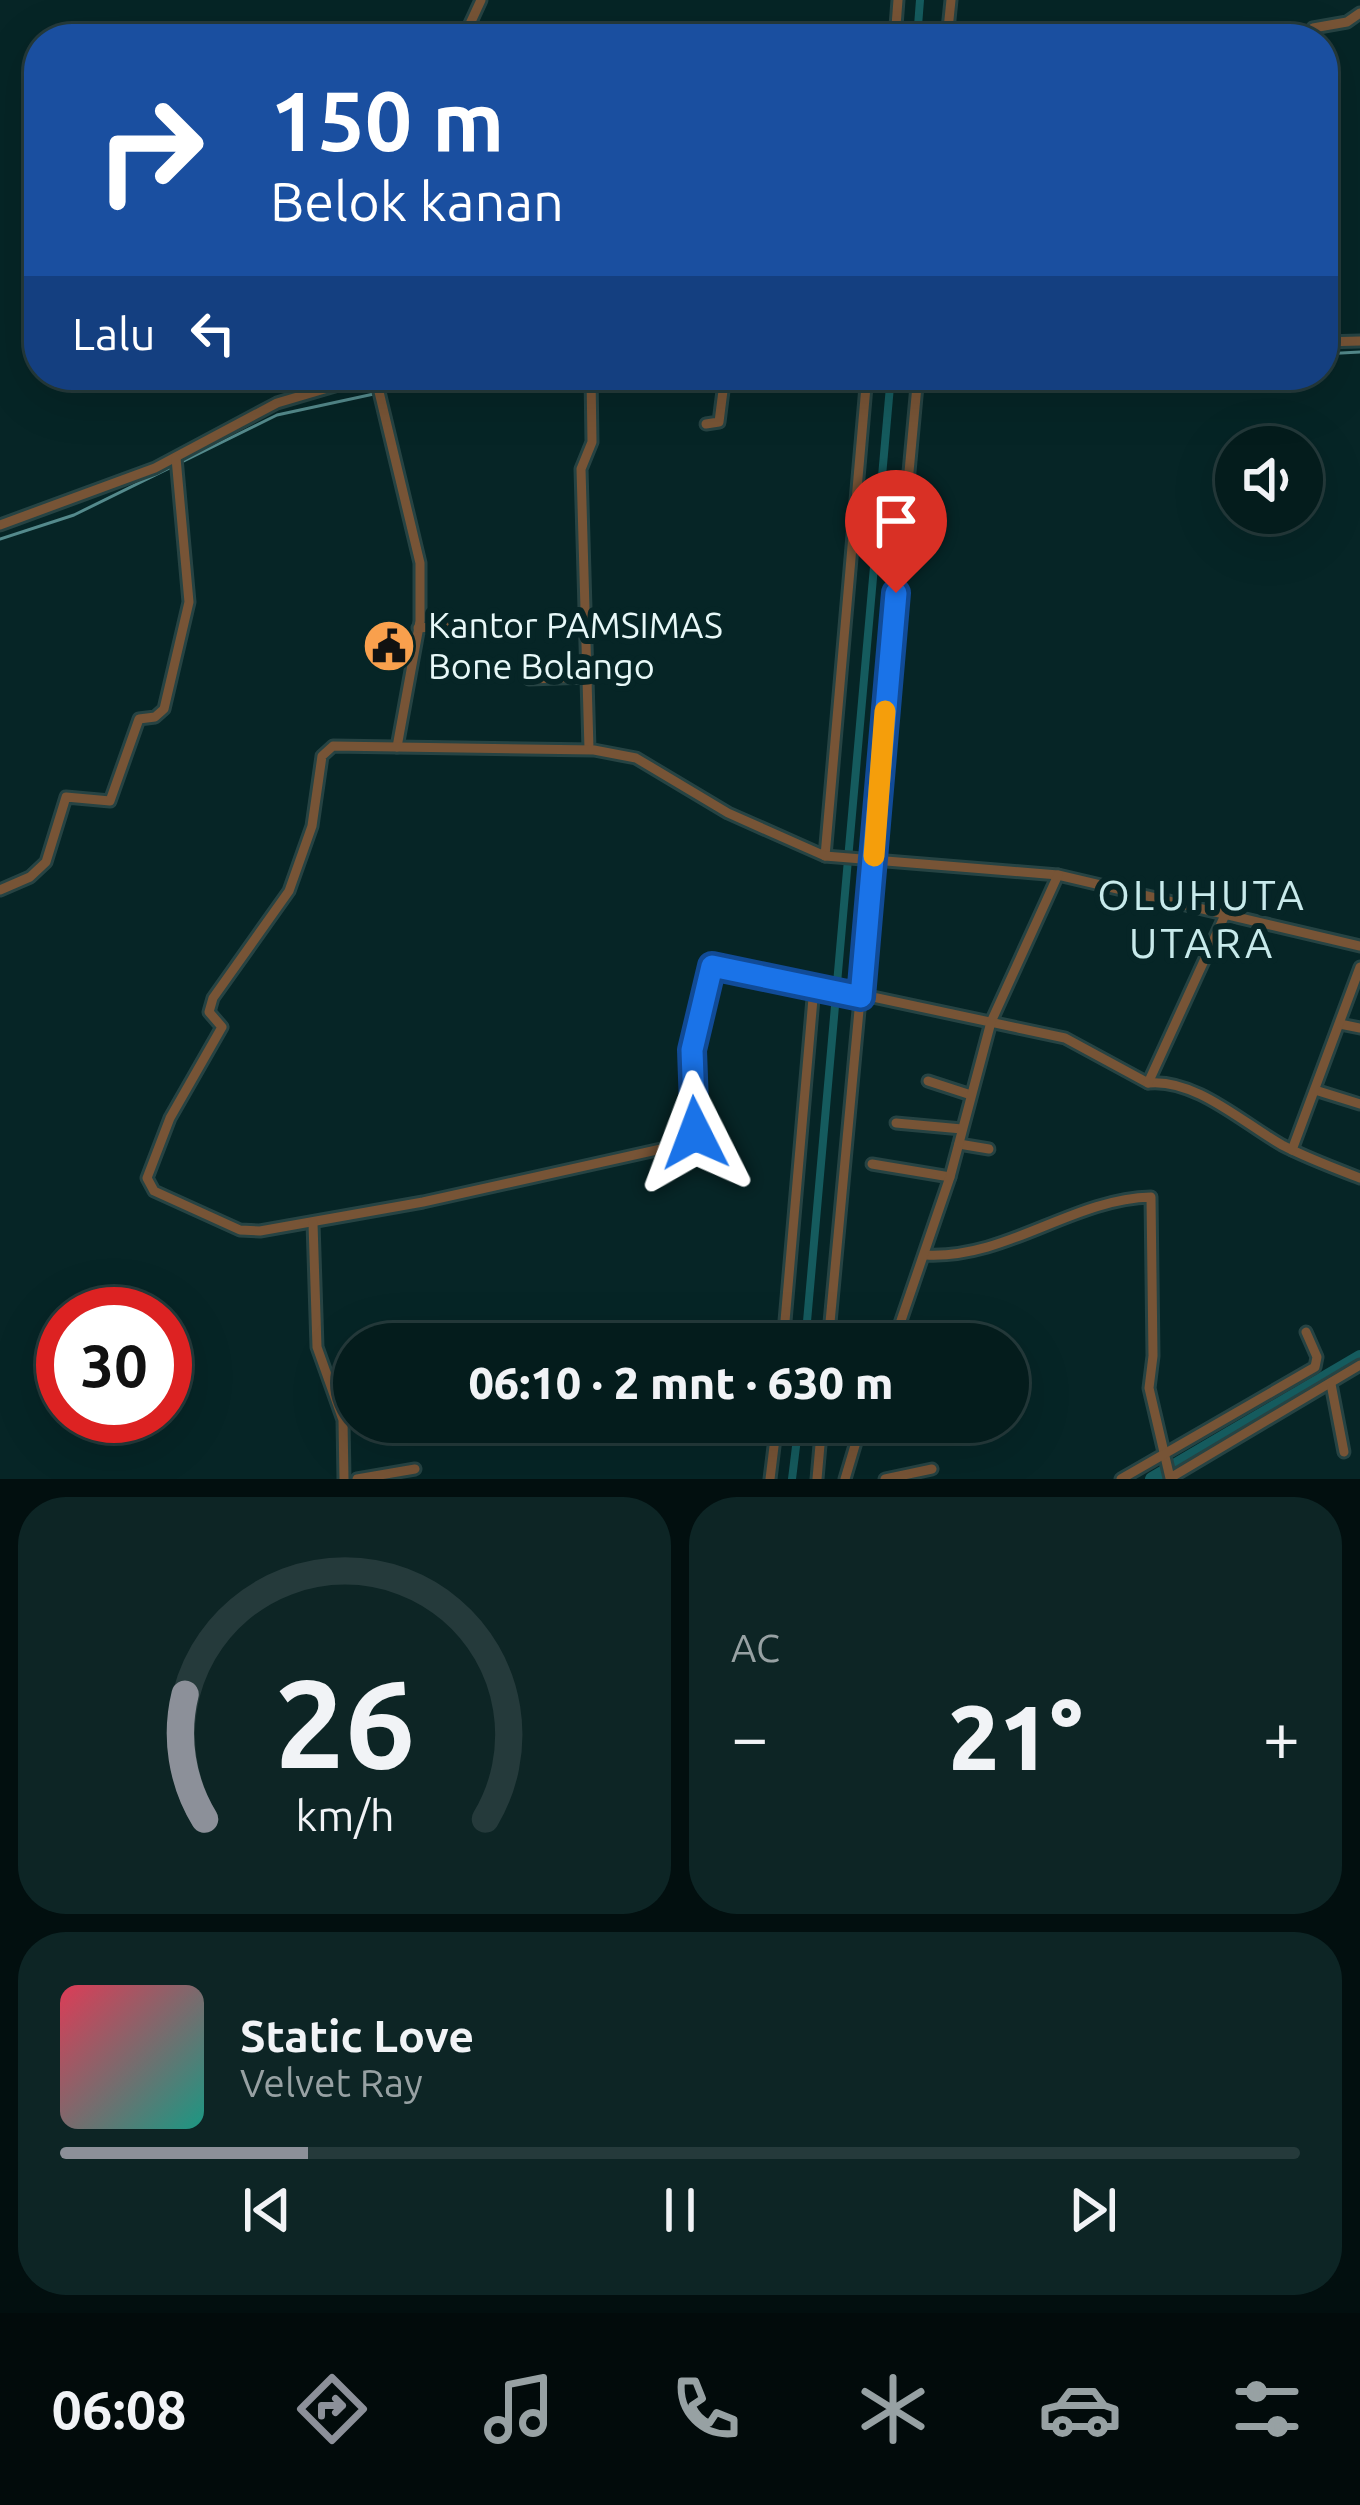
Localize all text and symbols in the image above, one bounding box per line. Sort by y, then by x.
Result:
icon: right [72,72,228,228]
text: 150 m [270,73,504,167]
text: Belok kanan [270,171,564,231]
icon: left [180,300,246,366]
text: Lalu [72,308,156,359]
map controls [1215,426,1323,534]
button: sound [1215,426,1323,534]
pin [845,470,947,593]
icon: arrive [863,488,929,554]
place label: Kantor PAMSIMAS Bone Bolango [428,604,723,686]
public building icon: Kantor PAMSIMAS Bone Bolango [361,618,417,674]
district label: OLUHUTA UTARA [1097,871,1307,966]
position arrow [632,1070,758,1196]
speed limit sign: 30 [36,1287,192,1443]
text: 06:10 · 2 mnt · 630 m [468,1357,894,1408]
text: AC [731,1626,780,1669]
text: 26 [274,1652,415,1792]
text: 21° [948,1686,1083,1787]
text: − [731,1699,768,1773]
text: + [1263,1699,1300,1773]
text: km/h [295,1790,394,1838]
text: Static Love [240,2010,474,2061]
text: Velvet Ray [240,2061,423,2104]
icon: previous [234,2177,300,2243]
icon: pause [647,2177,713,2243]
icon: next [1060,2177,1126,2243]
icon: directions [290,2367,374,2451]
icon: music [477,2367,561,2451]
icon: phone [664,2367,748,2451]
icon: climate [851,2367,935,2451]
icon: car [1038,2367,1122,2451]
icon: filters [1225,2367,1309,2451]
text: 06:08 [51,2379,187,2439]

